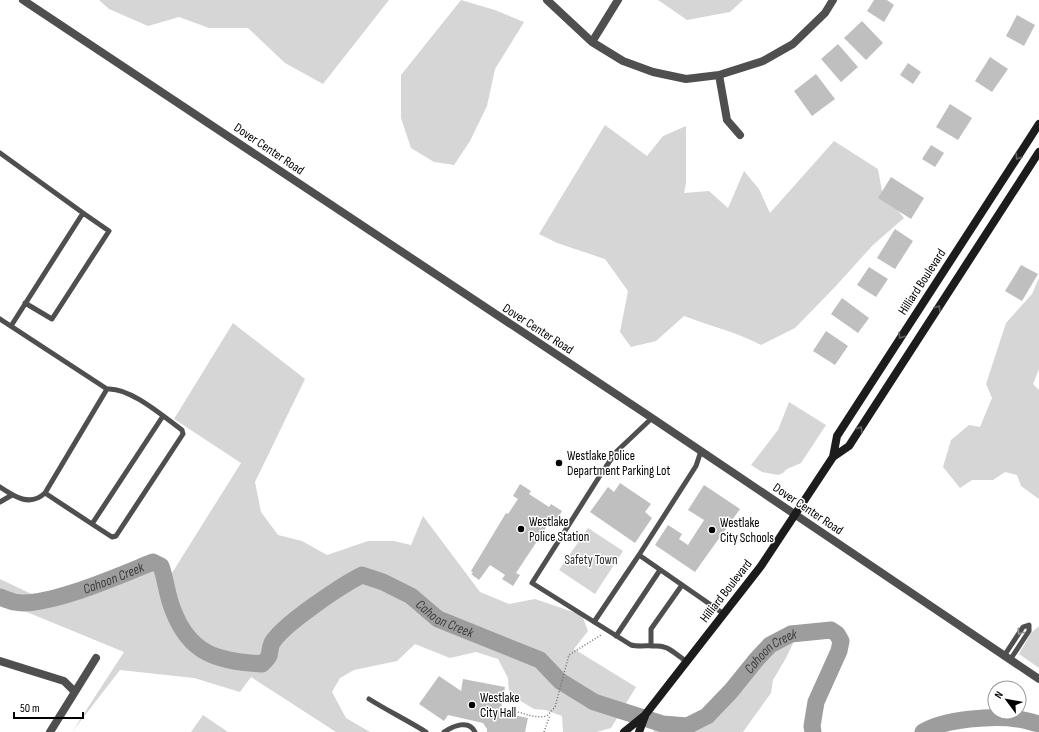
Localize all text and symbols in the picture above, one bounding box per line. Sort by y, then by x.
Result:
street label: Dover Center Road [231,120,307,178]
one-way arrow [1015,153,1023,160]
street label: Hilliard Boulevard [895,246,949,318]
street label: Dover Center Road [500,300,576,358]
one-way arrow [933,306,940,313]
one-way arrow [898,332,906,339]
one-way arrow [855,426,862,433]
place label: Westlake Police Department Parking Lot [567,448,670,479]
marker: Westlake Police Department Parking Lot [554,458,564,468]
street label: Dover Center Road [770,480,846,538]
place label: Westlake Police Station [529,514,589,545]
place label: Westlake City Schools [720,515,774,546]
marker: Westlake Police Station [516,524,526,534]
marker: Westlake City Schools [707,525,717,535]
park label: Safety Town [565,552,617,568]
street label: Hilliard Boulevard [696,556,756,626]
water label: Cahoon Creek [80,558,147,597]
water label: Cahoon Creek [413,596,477,641]
water label: Cahoon Creek [740,625,798,677]
one-way arrow [1018,628,1025,635]
north arrow [987,680,1027,720]
text: N [992,689,1006,701]
place label: Westlake City Hall [480,690,520,721]
scale bar [14,694,83,720]
marker: Westlake City Hall [467,700,477,710]
text: 50 m [20,701,40,716]

